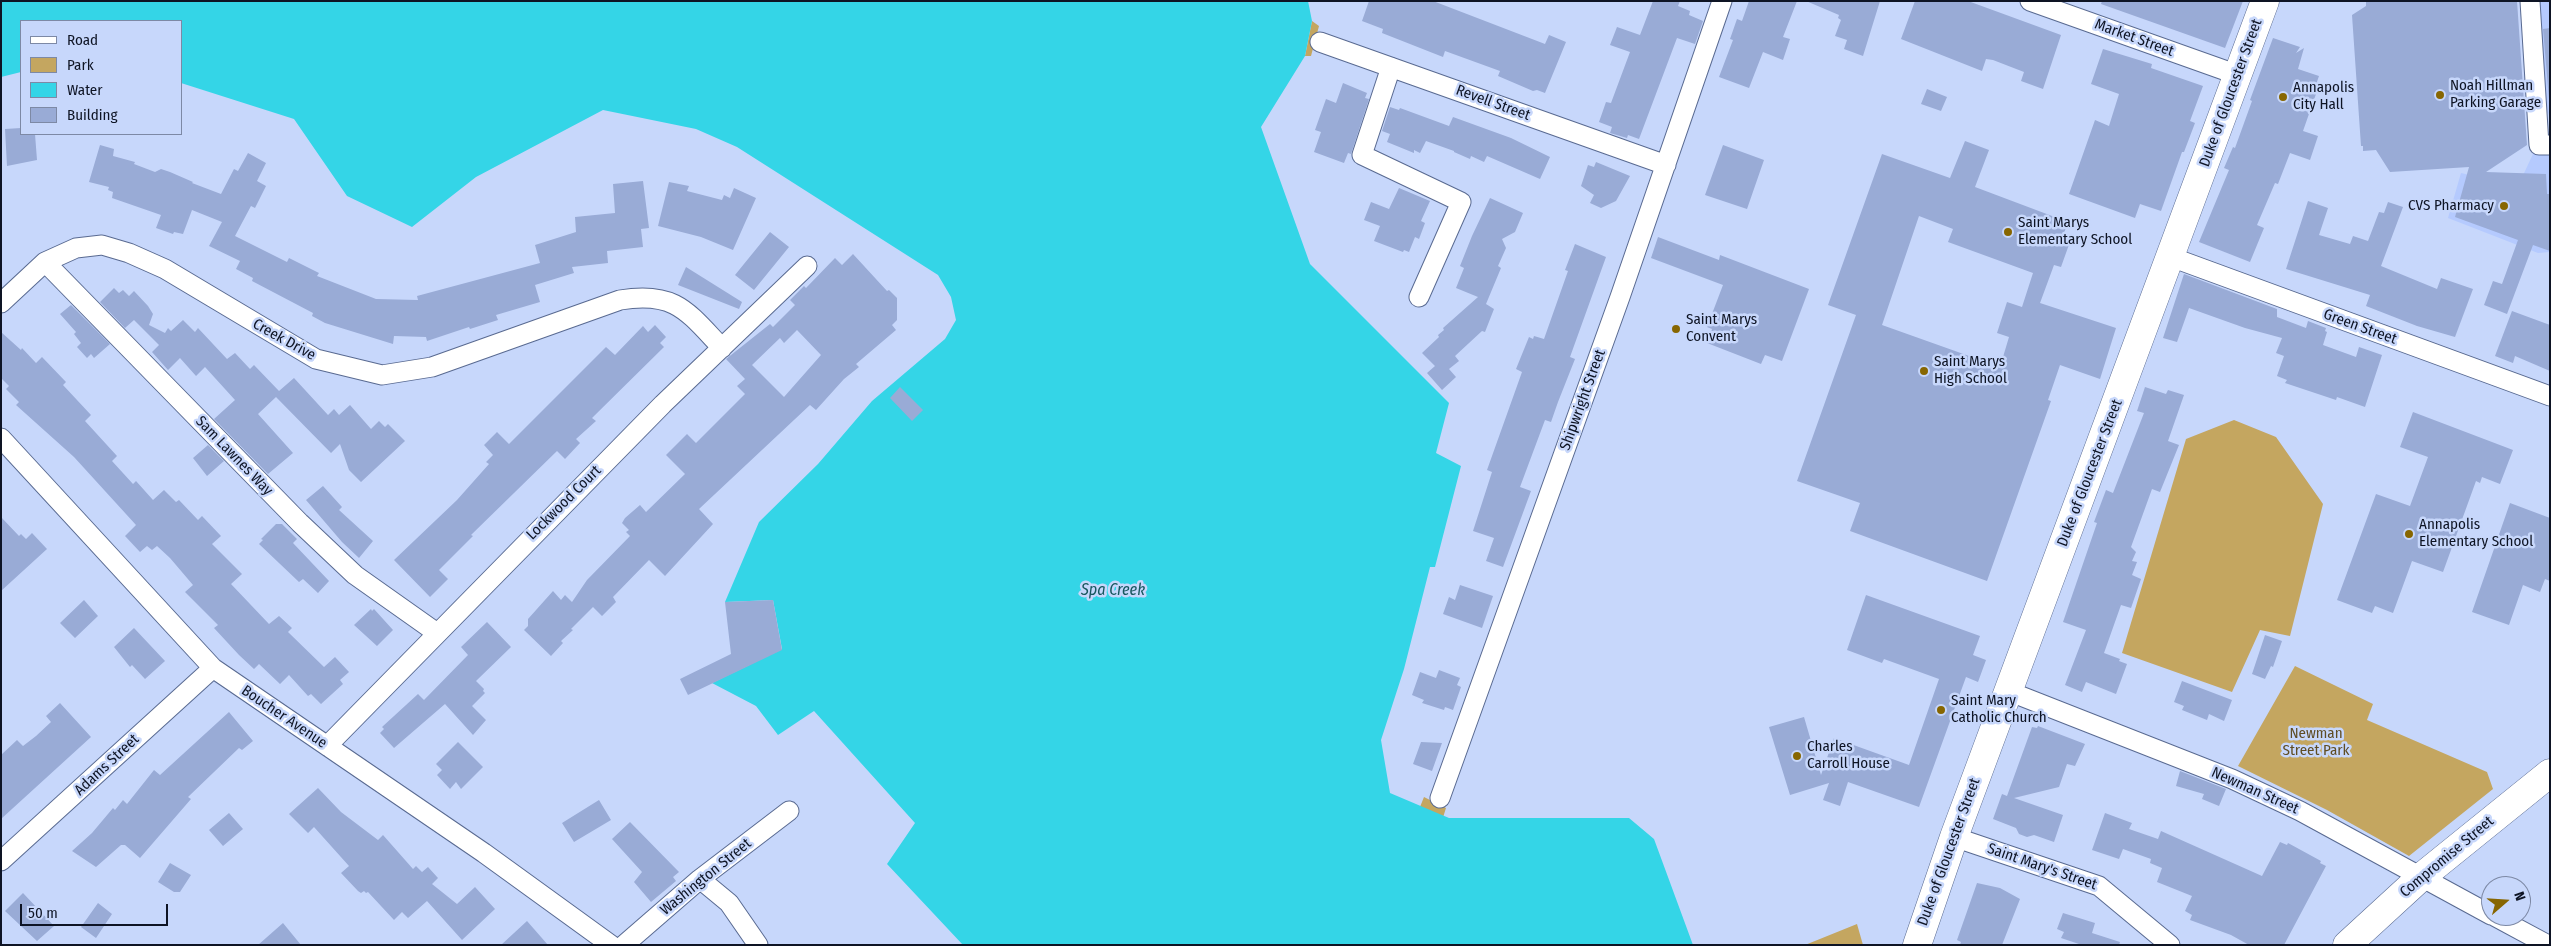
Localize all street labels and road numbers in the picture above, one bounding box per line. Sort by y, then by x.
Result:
street label: Market Street [2092,15,2176,61]
street label: Duke of Gloucester Street [2196,17,2266,169]
street label: Revell Street [1453,81,1533,125]
street label: Green Street [2321,305,2399,349]
street label: Creek Drive [249,315,319,365]
street label: Shipwright Street [1556,347,1610,453]
street label: Duke of Gloucester Street [2054,397,2126,549]
street label: Sam Lawnes Way [192,413,276,499]
street label: Lockwood Court [523,462,605,544]
street label: Boucher Avenue [238,682,330,752]
street label: Adams Street [71,731,143,799]
street label: Newman Street [2209,764,2301,818]
street label: Duke of Gloucester Street [1914,776,1984,928]
street label: Compromise Street [2396,813,2498,901]
street label: Washington Street [657,835,755,919]
street label: Saint Mary's Street [1985,840,2099,894]

